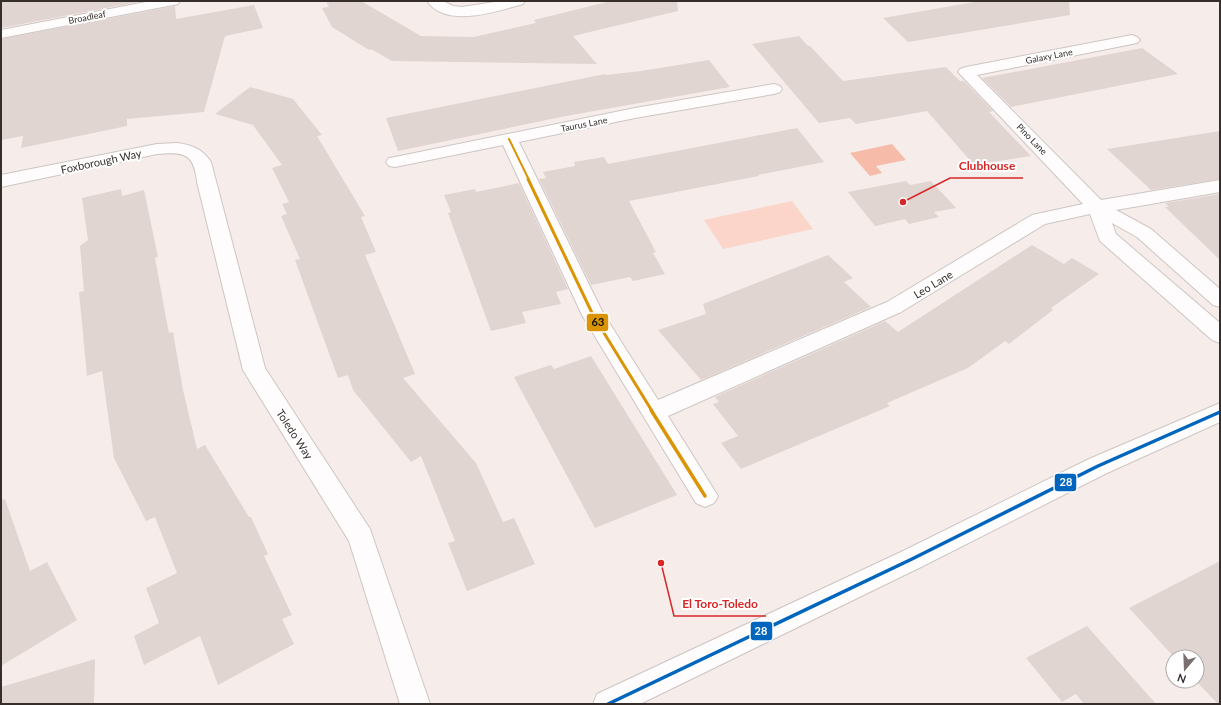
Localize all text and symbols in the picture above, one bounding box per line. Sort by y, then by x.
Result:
street label: Broadleaf [67,8,107,26]
street label: Galaxy Lane [1025,46,1074,66]
street label: Taurus Lane [560,114,608,134]
street label: Pino Lane [1015,121,1050,157]
street label: Foxborough Way [60,146,143,176]
callout: Clubhouse [950,154,1023,178]
text: Clubhouse [959,158,1016,173]
street label: Leo Lane [911,267,955,301]
line badge: 63 [586,313,609,332]
text: 63 [592,315,604,328]
street label: Toledo Way [274,407,316,462]
line badge: 28 [1054,473,1077,492]
text: 28 [1060,475,1072,488]
callout: El Toro-Toledo [674,592,766,616]
text: El Toro-Toledo [682,596,758,611]
line badge: 28 [750,621,773,641]
text: 28 [755,624,767,637]
north arrow [1165,649,1205,689]
text: N [1175,671,1188,686]

